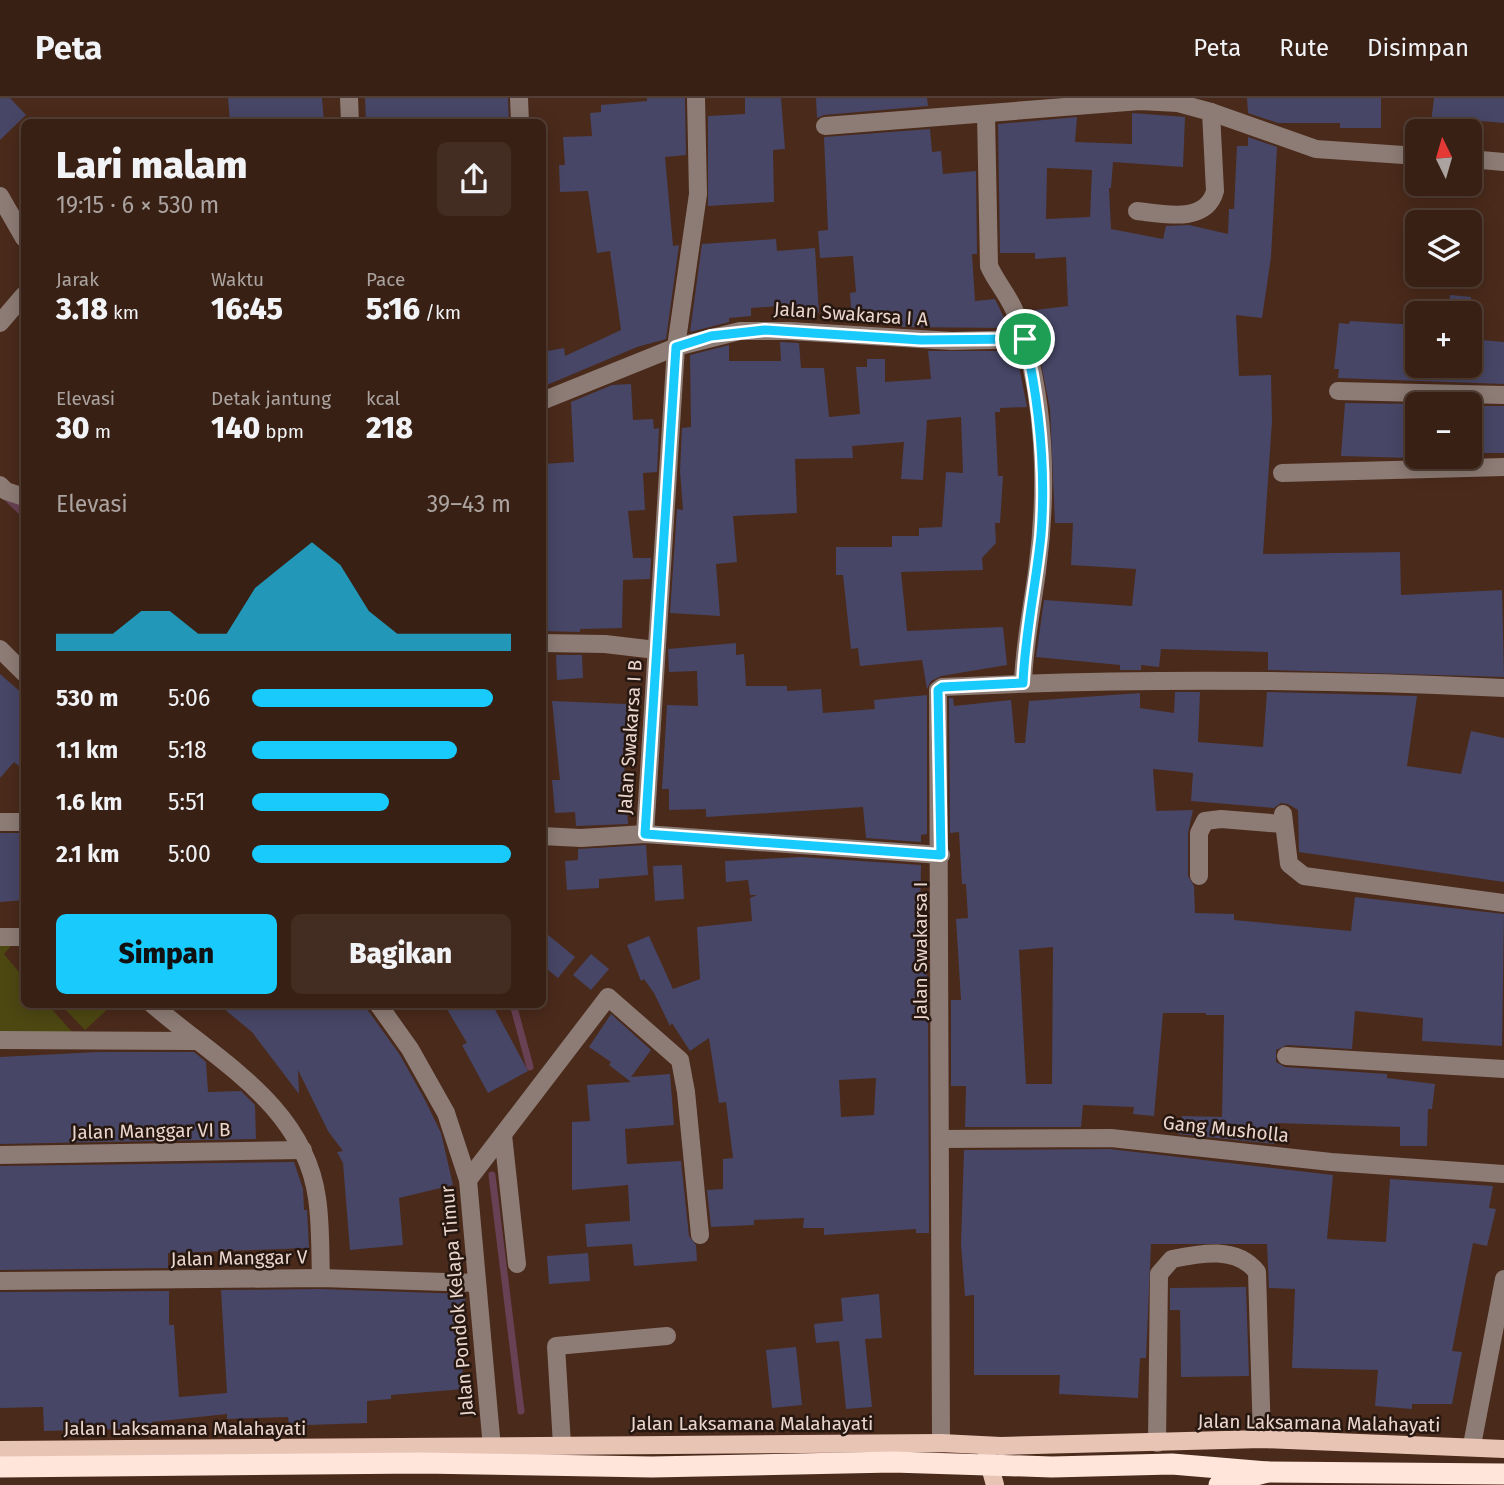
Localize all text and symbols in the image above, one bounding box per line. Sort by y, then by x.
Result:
text: Peta [35,28,102,68]
text: Peta [1193,34,1241,62]
text: Rute [1279,34,1329,62]
text: Disimpan [1367,34,1469,62]
north arrow [1405,119,1482,196]
map controls [1405,119,1482,469]
text: Lari malam [56,142,247,188]
button: share [437,142,511,216]
text: 19:15 · 6 × 530 m [56,191,219,219]
button: layers [1405,210,1482,287]
text: Jarak [56,268,99,291]
text: Waktu [211,268,264,291]
text: Pace [366,268,405,291]
text: 3.18 [56,291,108,327]
text: 16:45 [211,291,283,327]
text: 5:16 [366,291,420,327]
street label: Jalan Swakarsa I A [773,297,929,331]
text: km [108,301,139,324]
text: /km [420,301,461,324]
button: + [1405,301,1482,378]
pin [995,309,1055,369]
icon: arrive [1006,320,1044,358]
text: Elevasi [56,387,115,410]
text: Detak jantung [211,387,331,410]
text: kcal [366,387,400,410]
button: − [1405,392,1482,469]
text: 30 [56,410,90,446]
text: 140 [211,410,260,446]
text: 218 [366,410,413,446]
text: m [90,420,111,443]
text: bpm [260,420,304,443]
text: Elevasi [56,490,128,518]
text: 39–43 m [427,490,511,518]
street label: Jalan Swakarsa I B [613,659,647,815]
text: 530 m [56,684,118,712]
text: 5:06 [168,684,210,712]
text: 1.1 km [56,736,118,764]
text: 5:18 [168,736,207,764]
text: 1.6 km [56,788,123,816]
text: 5:51 [168,788,205,816]
text: 2.1 km [56,840,119,868]
text: 5:00 [168,840,211,868]
street label: Jalan Swakarsa I [909,882,932,1020]
button: Simpan [56,914,277,994]
button: Bagikan [291,914,511,994]
street label: Gang Musholla [1162,1111,1290,1147]
street label: Jalan Manggar VI B [71,1118,231,1144]
street label: Jalan Pondok Kelapa Timur [435,1184,479,1417]
street label: Jalan Manggar V [170,1245,308,1271]
street label: Jalan Laksamana Malahayati [1197,1409,1441,1437]
street label: Jalan Laksamana Malahayati [631,1412,873,1435]
street label: Jalan Laksamana Malahayati [64,1417,306,1440]

